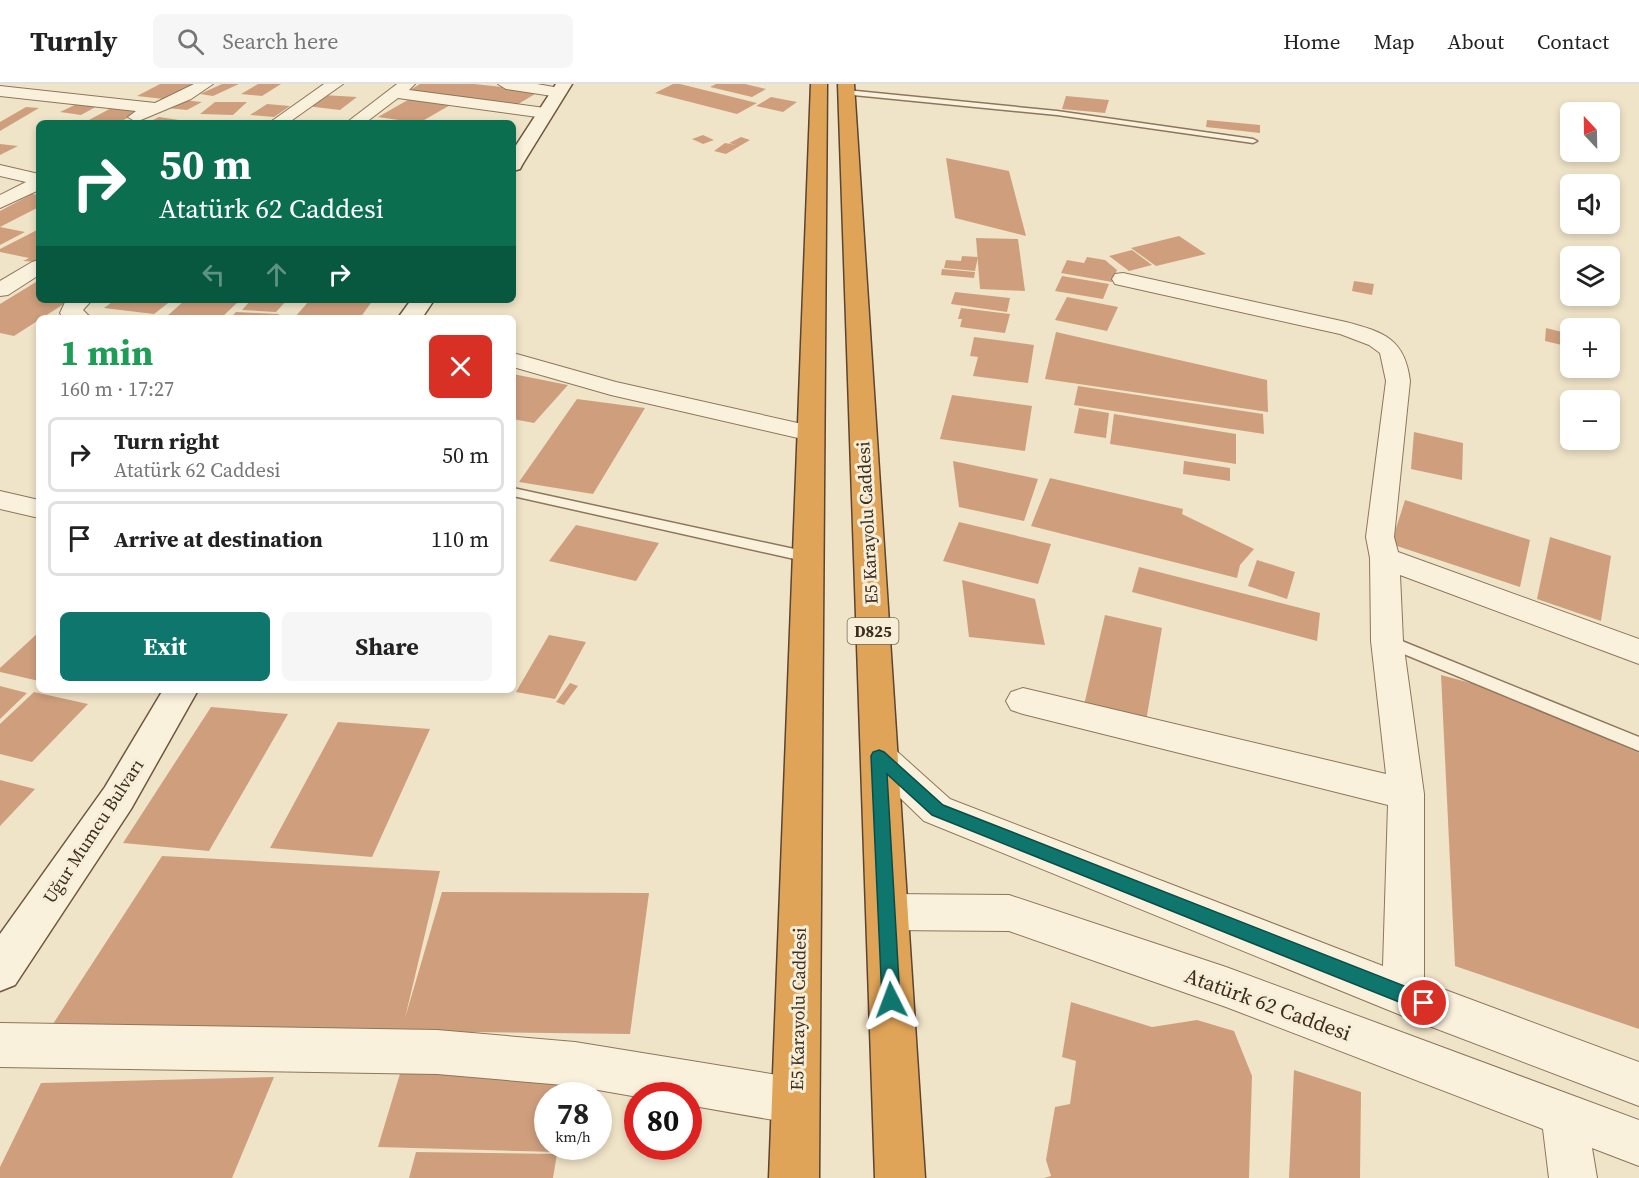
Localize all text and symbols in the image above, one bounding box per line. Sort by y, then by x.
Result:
search box [153,14,573,68]
text: Turnly [30,22,117,60]
icon: search [174,25,207,58]
text: Search here [222,26,338,56]
text: Home [1283,27,1341,56]
text: Map [1374,27,1415,56]
text: About [1448,27,1504,56]
text: Contact [1537,27,1609,56]
north arrow [1560,102,1620,162]
map controls [1560,102,1620,450]
text: 50 m [159,135,252,193]
icon: right [60,144,138,222]
button: sound [1560,174,1620,234]
text: Atatürk 62 Caddesi [159,190,384,227]
button: layers [1560,246,1620,306]
icon: left [197,258,230,291]
icon: ahead [260,258,293,291]
icon: right [323,258,356,291]
button: + [1560,318,1620,378]
text: 1 min [60,328,153,377]
button: close [429,335,492,398]
text: 160 m · 17:27 [60,375,174,403]
button: − [1560,390,1620,450]
text: Turn right [114,426,219,456]
icon: right [63,438,96,471]
text: 50 m [442,440,489,470]
street label: E5 Karayolu Caddesi [850,441,884,605]
text: Atatürk 62 Caddesi [114,456,281,484]
icon: arrive [63,522,96,555]
text: Arrive at destination [114,524,323,554]
text: 110 m [431,524,489,554]
button: Exit [60,612,270,681]
button: Share [282,612,492,681]
road number: D825 [848,618,898,644]
street label: Uğur Mumcu Bulvarı [37,754,149,908]
street label: E5 Karayolu Caddesi [784,927,812,1091]
street label: Atatürk 62 Caddesi [1181,960,1355,1048]
position arrow [859,968,923,1032]
pin [1398,977,1449,1028]
icon: arrive [1407,986,1440,1019]
speed limit sign: 80 [624,1082,702,1160]
text: 78 [557,1093,589,1134]
text: km/h [555,1126,591,1147]

